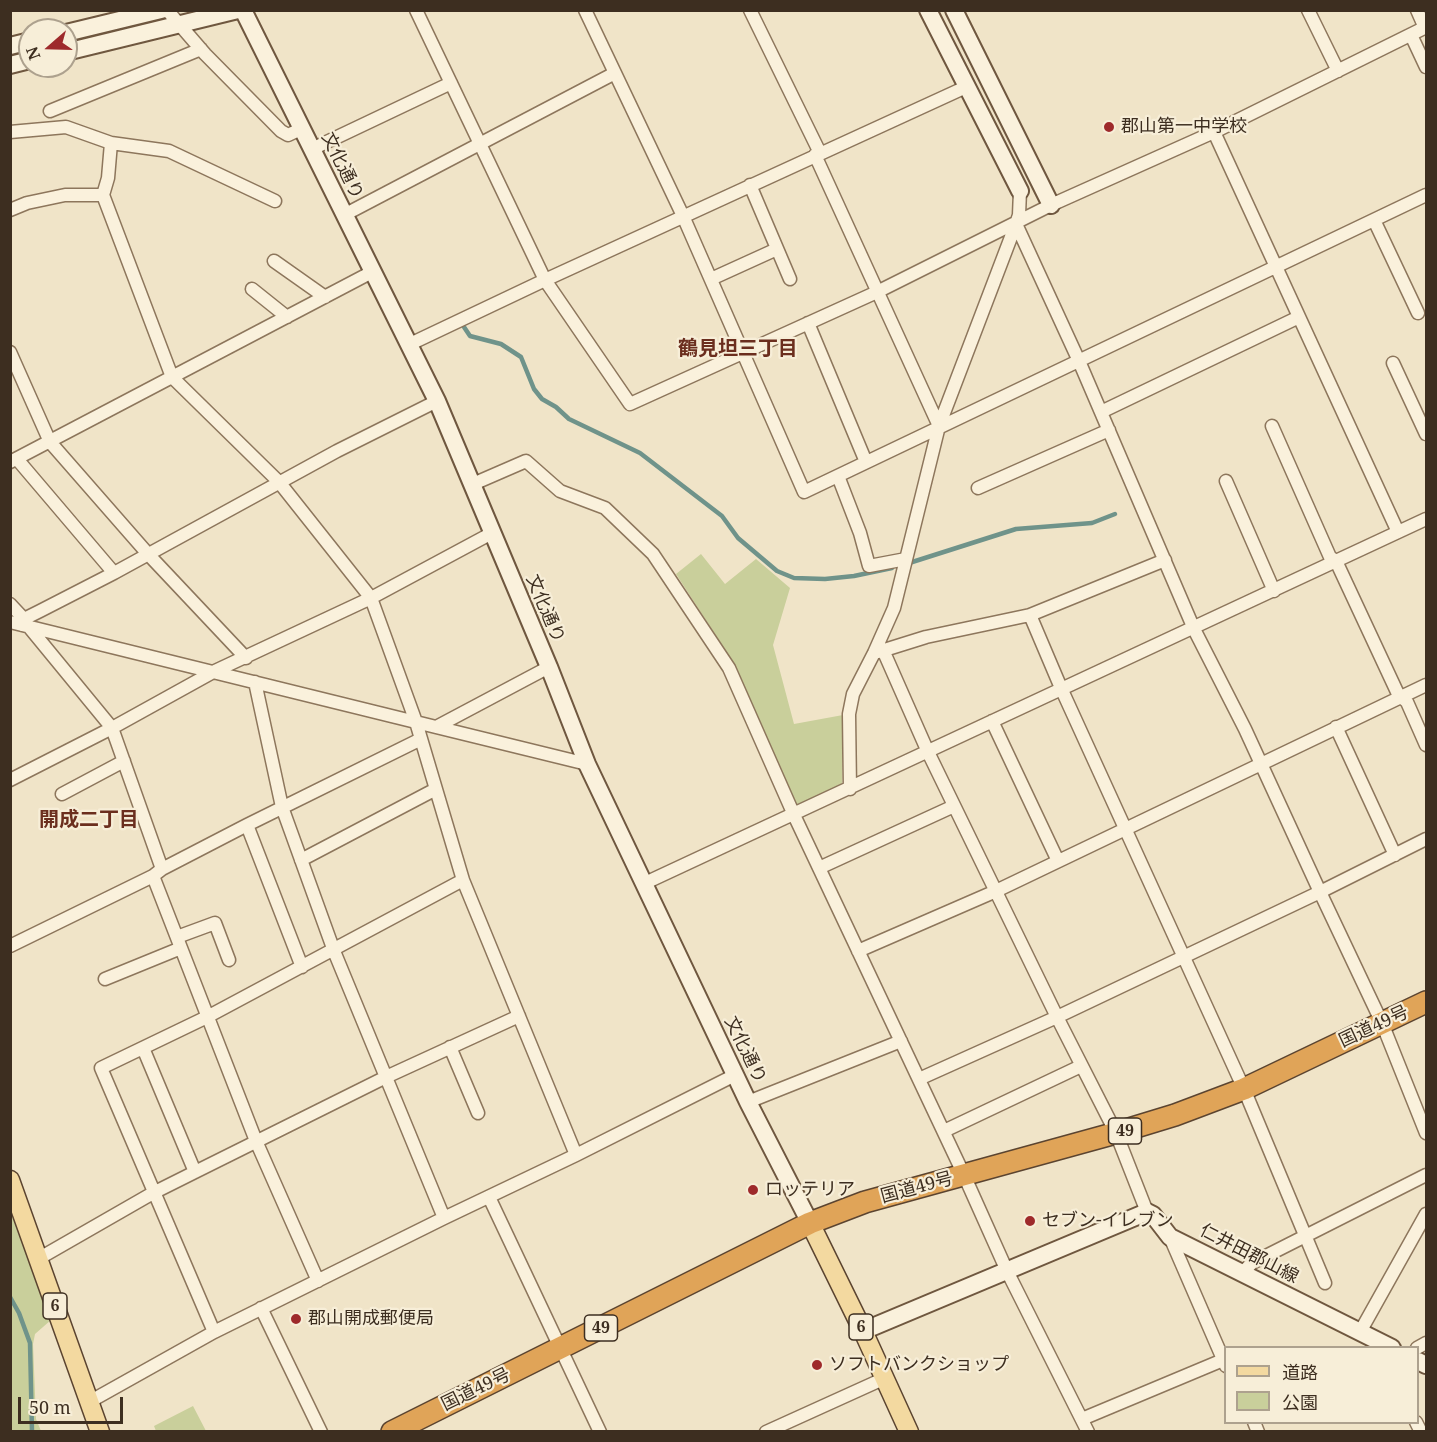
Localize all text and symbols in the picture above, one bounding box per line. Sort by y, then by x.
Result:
north arrow [18,18,78,78]
text: N [20,44,45,63]
place label: 郡山第一中学校 [1121,116,1247,138]
marker: 郡山第一中学校 [1102,120,1116,134]
street label: 文化通り [317,129,367,203]
district label: 鶴見坦三丁目 [678,337,798,361]
street label: 文化通り [521,572,569,646]
district label: 開成二丁目 [39,808,139,832]
street label: 国道49号 [1336,1002,1412,1052]
street label: 文化通り [720,1013,770,1087]
road number: 49 [1108,1118,1142,1144]
street label: 国道49号 [878,1168,956,1208]
place label: ロッテリア [765,1179,855,1201]
marker: ロッテリア [746,1183,760,1197]
place label: セブン-イレブン [1042,1210,1174,1232]
marker: セブン-イレブン [1023,1214,1037,1228]
street label: 仁井田郡山線 [1196,1220,1302,1288]
road number: 6 [43,1293,67,1319]
place label: 郡山開成郵便局 [308,1308,434,1330]
marker: 郡山開成郵便局 [289,1312,303,1326]
road number: 6 [849,1314,873,1340]
road number: 49 [584,1315,618,1341]
legend [1224,1346,1419,1424]
place label: ソフトバンクショップ [829,1354,1009,1376]
marker: ソフトバンクショップ [810,1358,824,1372]
text: 道路 [1282,1360,1318,1384]
street label: 国道49号 [438,1364,514,1416]
scale bar [21,1385,126,1423]
text: 公園 [1282,1390,1318,1414]
text: 50 m [29,1395,71,1419]

